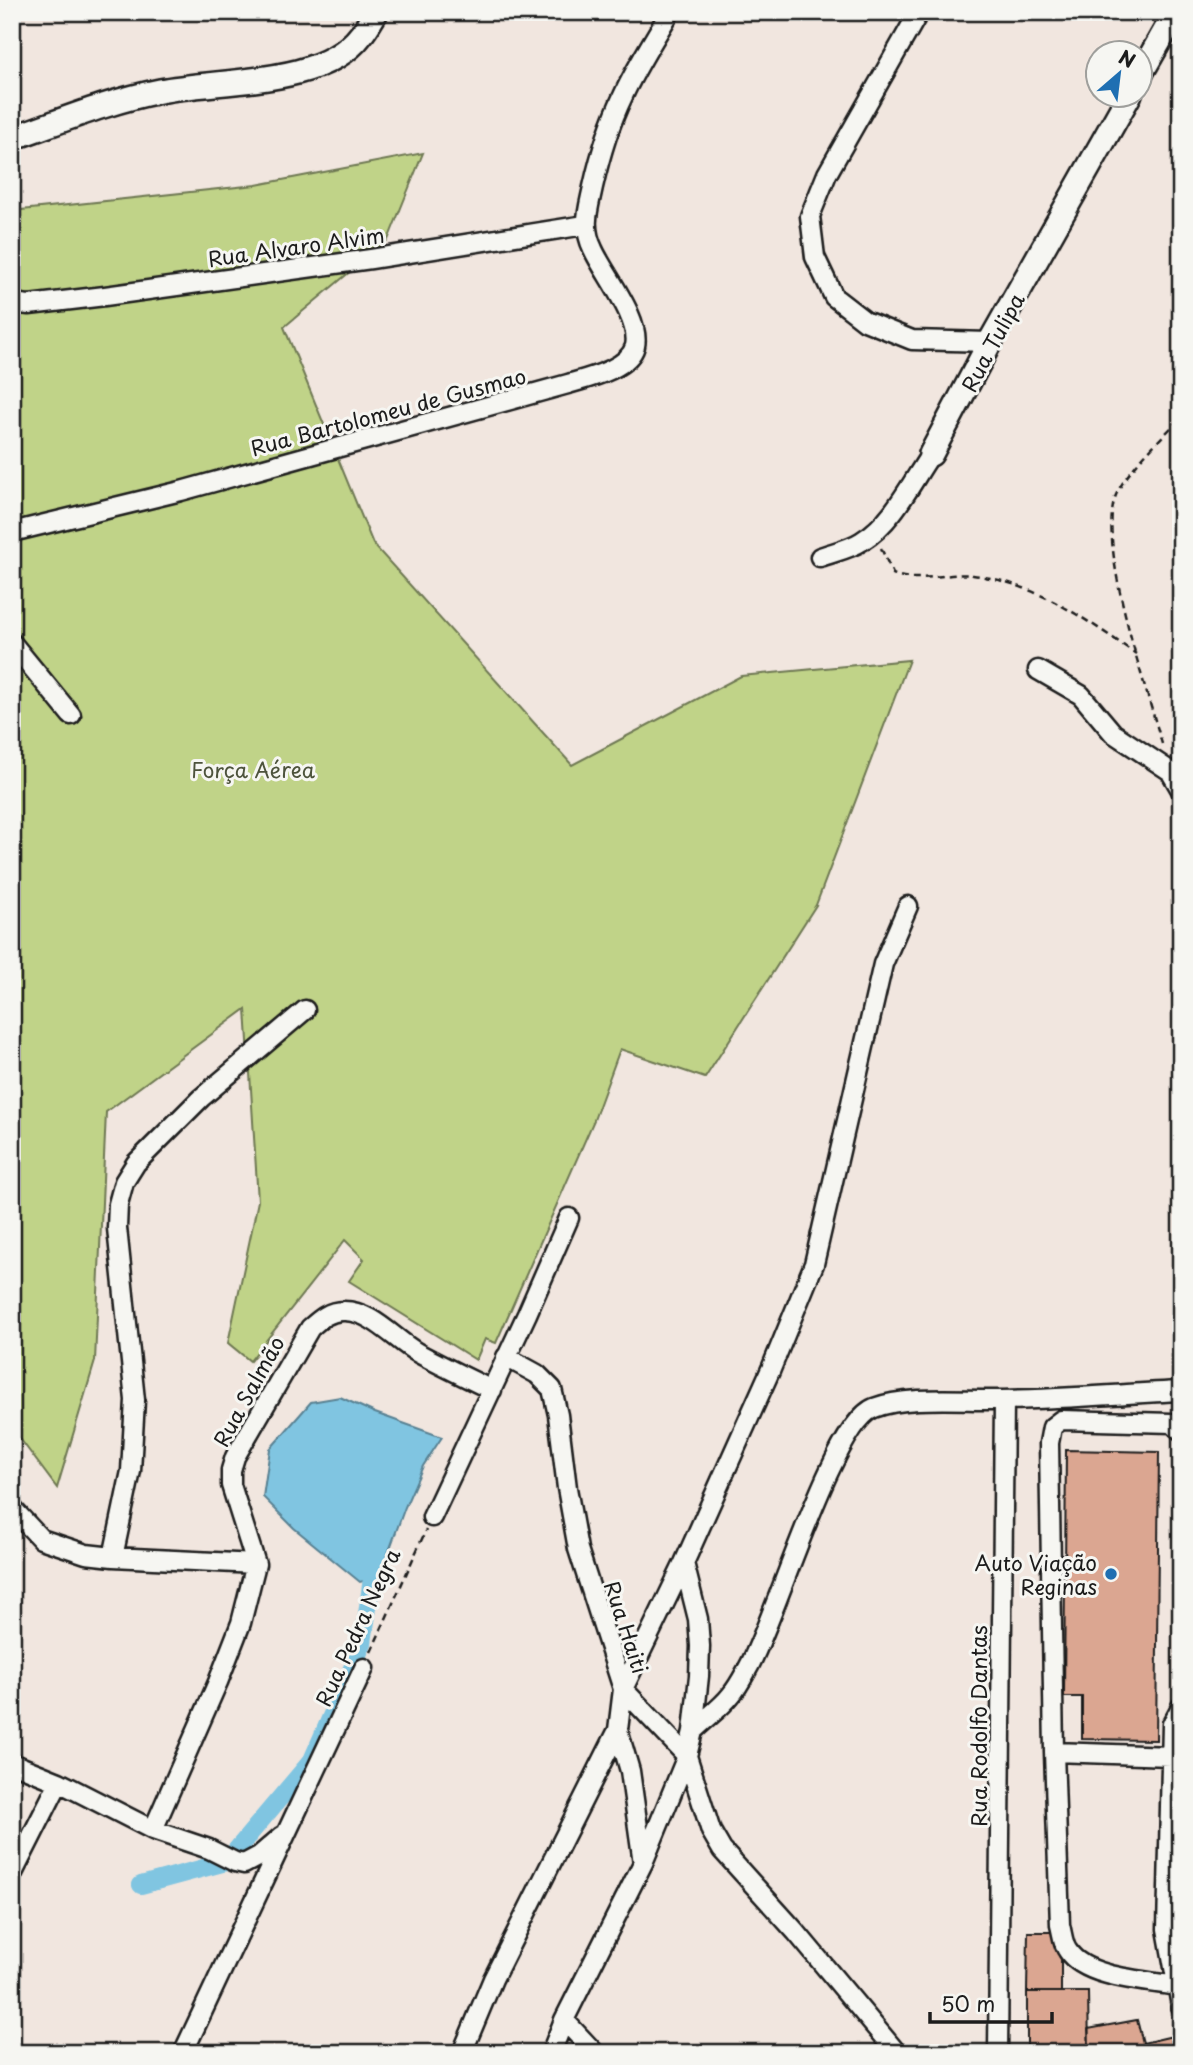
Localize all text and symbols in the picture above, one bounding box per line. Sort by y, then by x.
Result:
north arrow [1084,38,1154,108]
text: N [1114,42,1141,74]
street label: Rua Alvaro Alvim [206,218,386,274]
street label: Rua Tulipa [952,286,1032,397]
street label: Rua Bartolomeu de Gusmao [247,359,529,463]
park label: Força Aérea [191,753,316,785]
street label: Rua Salmão [204,1330,292,1452]
street label: Rua Pedra Negra [306,1543,408,1711]
place label: Auto Viação Reginas [975,1546,1097,1602]
marker: Auto Viação Reginas [1103,1566,1119,1582]
street label: Rua Haiti [597,1576,657,1678]
street label: Rua Rodolfo Dantas [962,1625,994,1827]
scale bar [930,1981,1053,2025]
text: 50 m [941,1987,995,2019]

